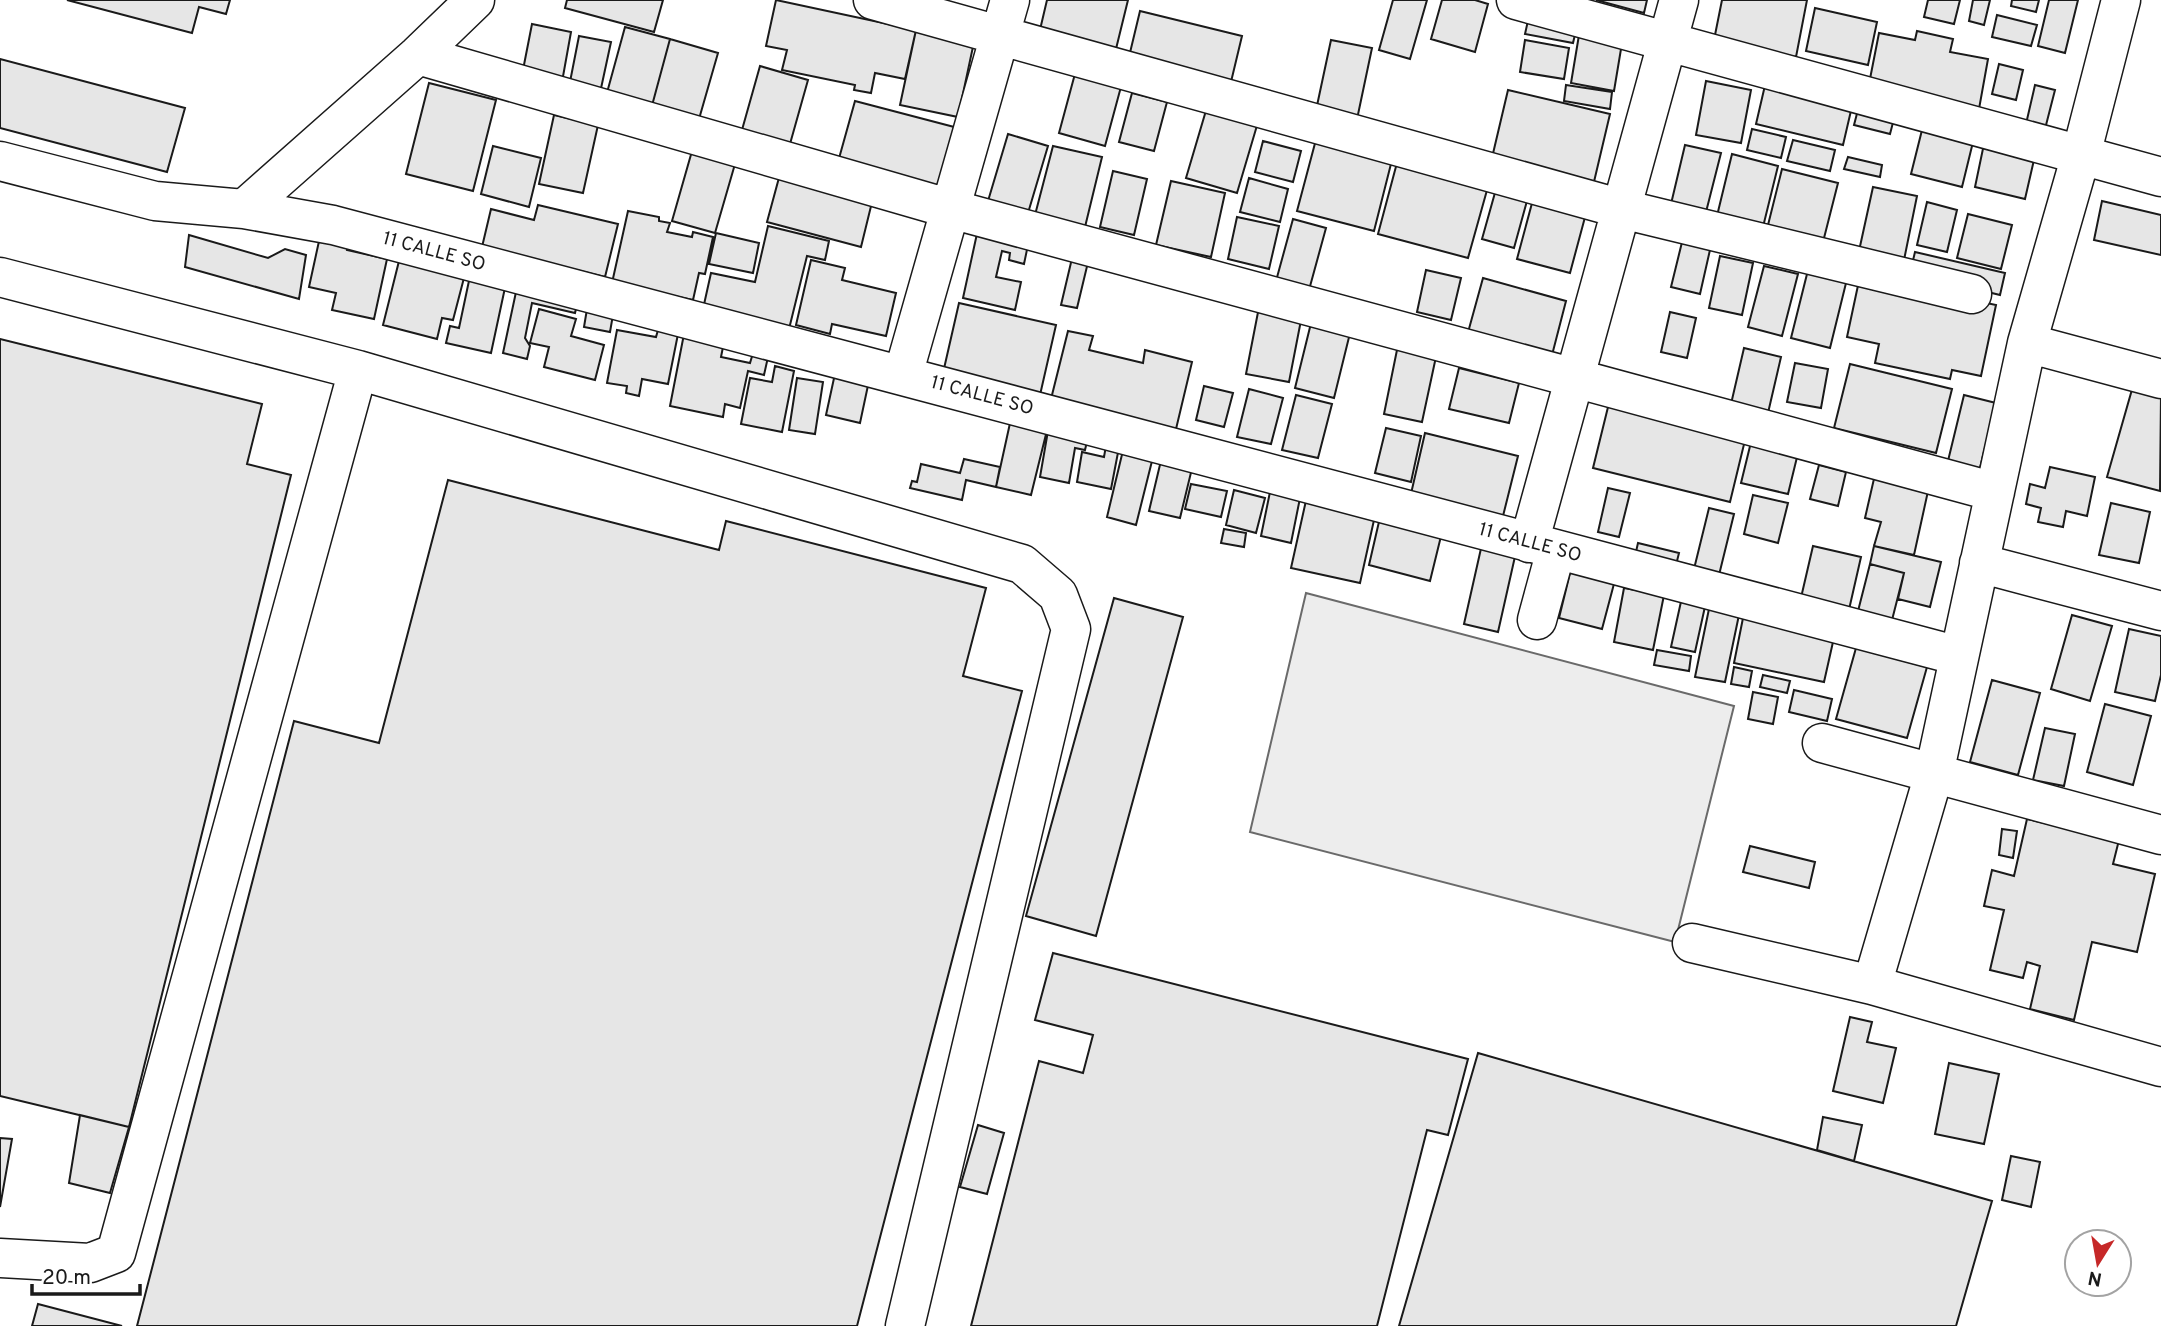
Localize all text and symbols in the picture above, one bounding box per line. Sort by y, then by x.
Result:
street label: 11 CALLE SO [380,227,488,277]
street label: 11 CALLE SO [928,371,1036,421]
street label: 11 CALLE SO [1476,518,1584,568]
north arrow [2063,1228,2133,1298]
scale bar [32,1252,140,1296]
text: 20 m [42,1265,91,1292]
text: N [2086,1265,2104,1291]

